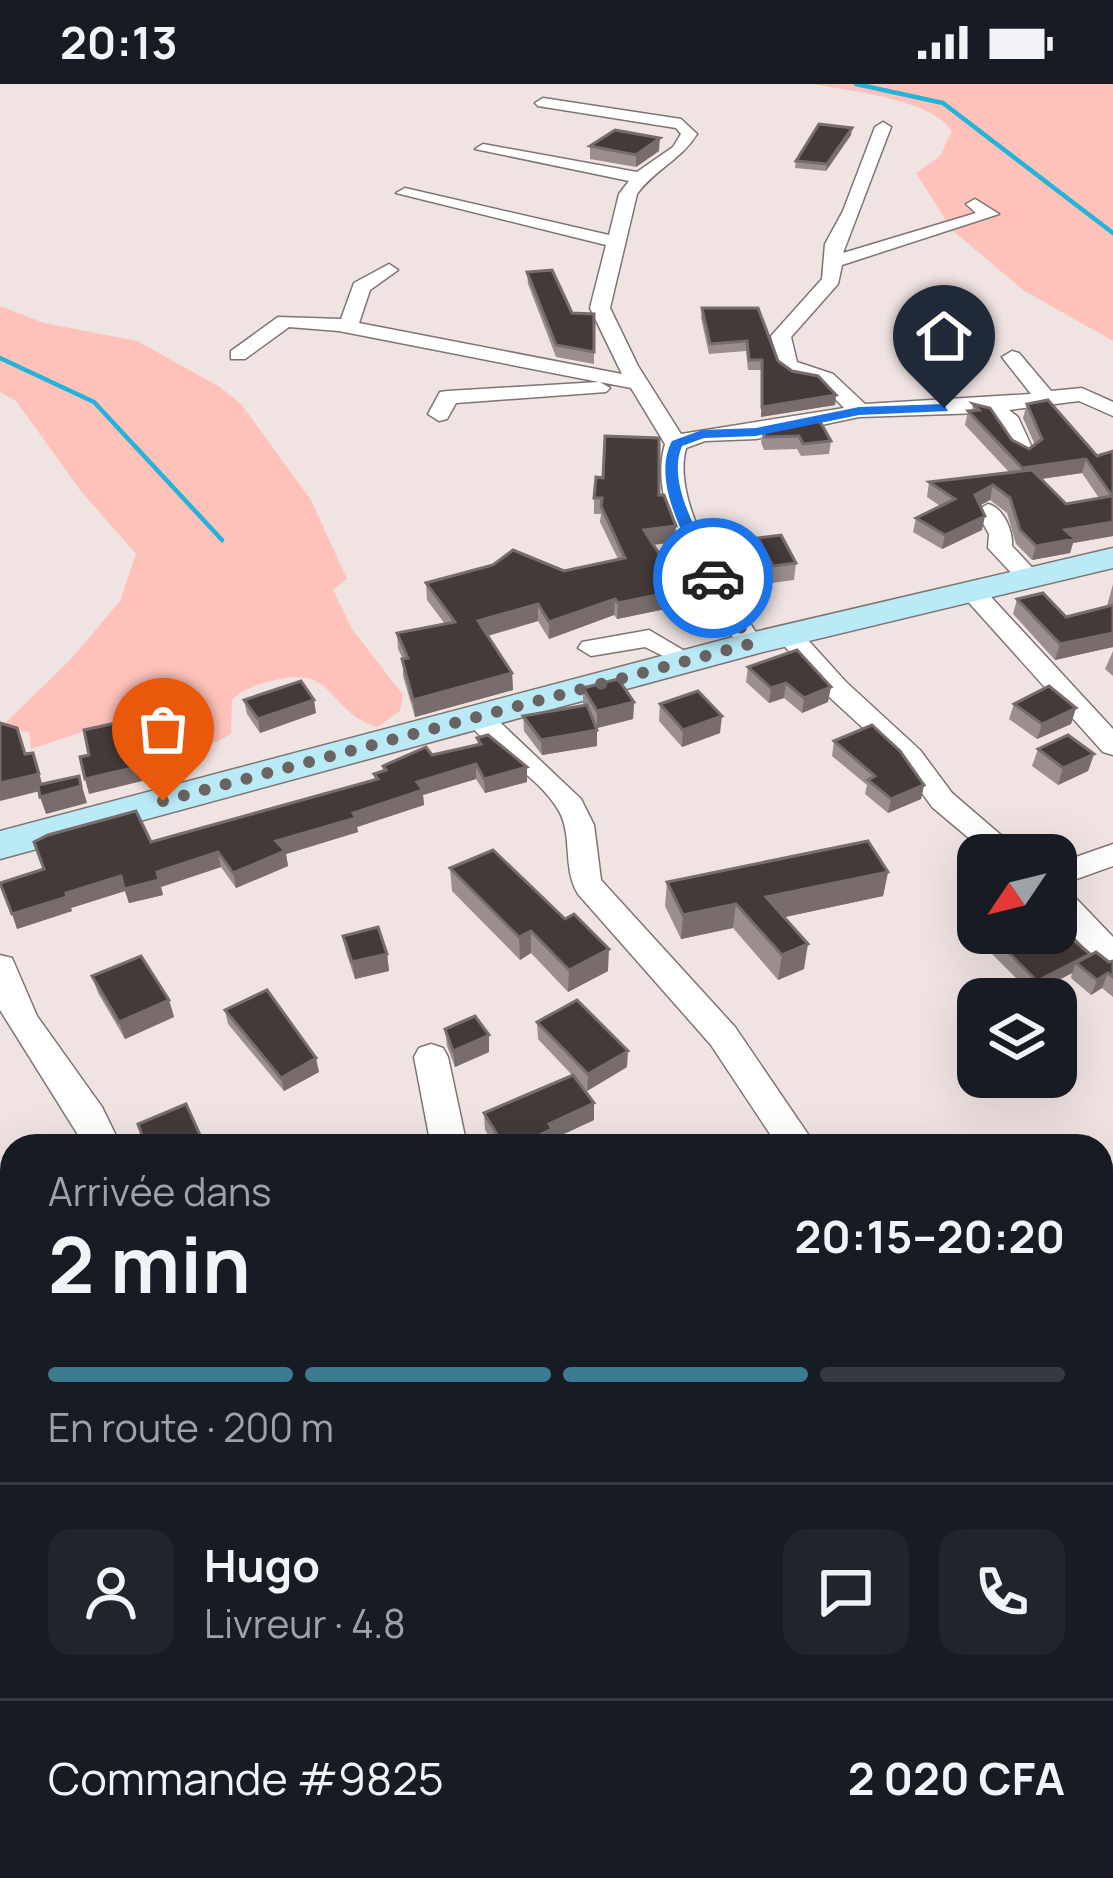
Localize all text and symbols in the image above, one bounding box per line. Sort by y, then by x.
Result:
text: 20:13 [60,11,178,73]
pin [893,285,995,408]
icon: home [911,303,977,369]
courier [653,518,773,638]
icon: car [680,545,746,611]
pin [112,678,214,801]
icon: bag [130,696,196,762]
north arrow [957,834,1077,954]
map controls [957,834,1077,1098]
button: layers [957,978,1077,1098]
text: Arrivée dans [48,1164,272,1218]
text: 20:15–20:20 [795,1205,1065,1267]
text: 2 min [48,1210,251,1316]
text: En route · 200 m [48,1400,334,1454]
button: person [48,1529,174,1655]
button: chat [783,1529,909,1655]
button: phone [939,1529,1065,1655]
text: Hugo [204,1534,320,1596]
text: Livreur · 4.8 [204,1596,406,1650]
text: Commande #9825 [48,1747,444,1809]
text: 2 020 CFA [848,1747,1065,1809]

